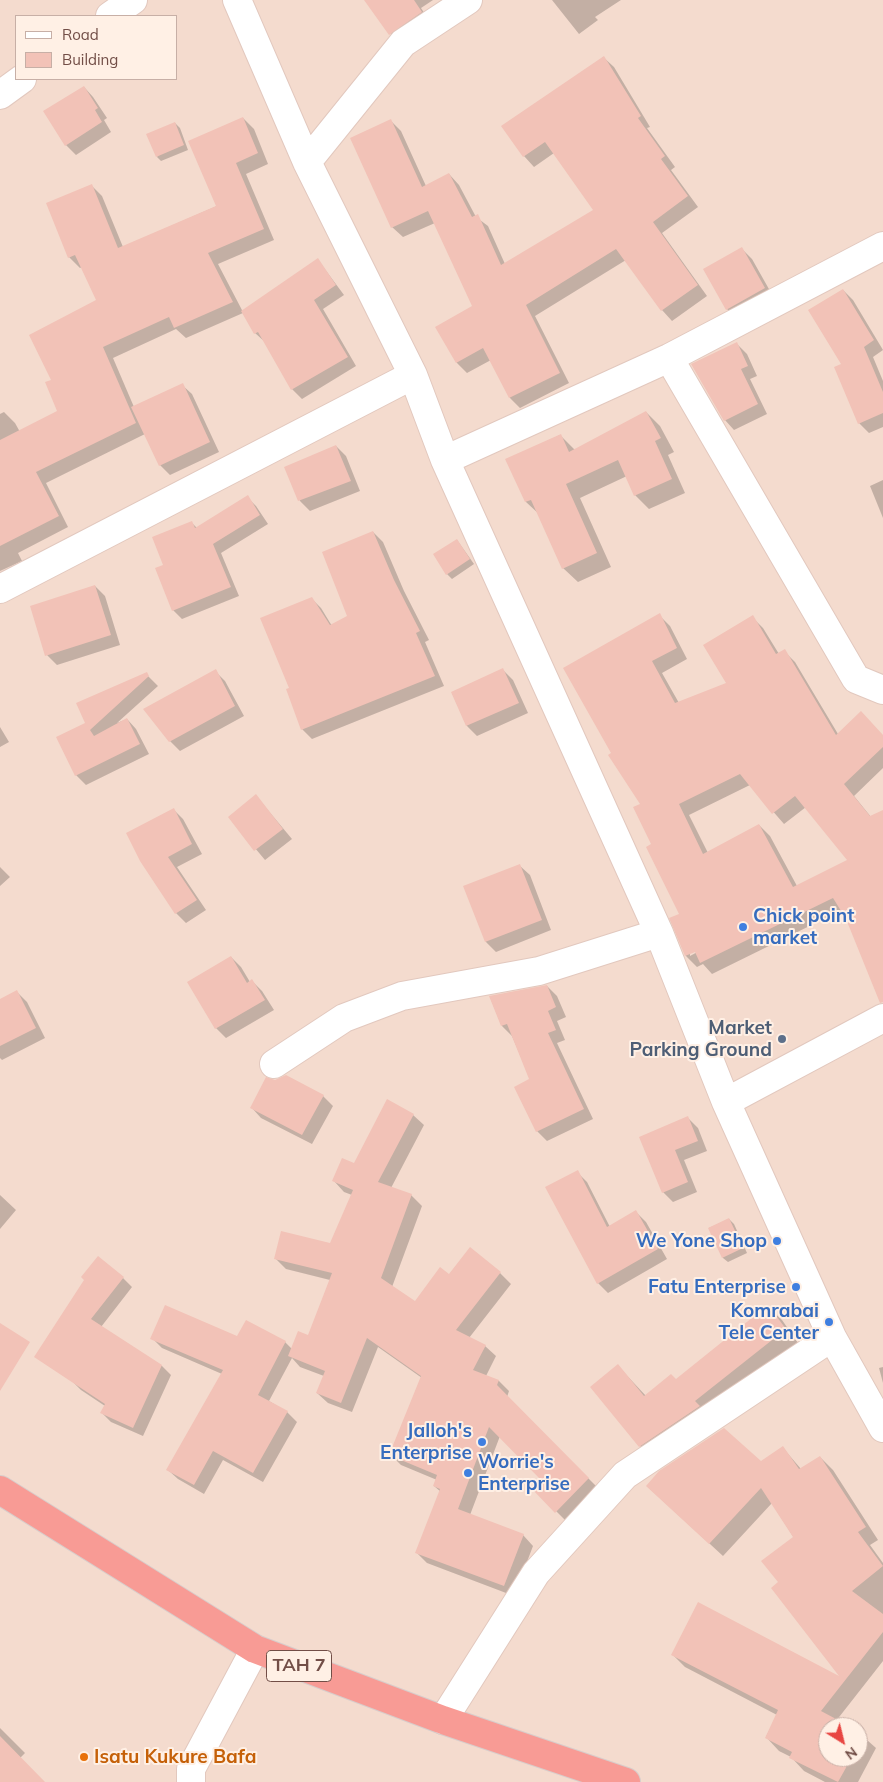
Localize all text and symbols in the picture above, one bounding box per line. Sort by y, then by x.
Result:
legend [15,15,178,80]
text: Road [62,25,99,44]
text: Building [62,50,118,69]
place label: Chick point market [753,905,854,949]
marker: Chick point market [737,921,749,933]
place label: Market Parking Ground [629,1017,772,1061]
marker: Market Parking Ground [776,1033,788,1045]
place label: We Yone Shop [636,1230,767,1252]
marker: We Yone Shop [771,1235,783,1247]
place label: Fatu Enterprise [648,1276,786,1298]
marker: Fatu Enterprise [790,1281,802,1293]
place label: Komrabai Tele Center [719,1300,819,1344]
marker: Komrabai Tele Center [823,1316,835,1328]
place label: Jalloh's Enterprise [380,1420,472,1464]
marker: Jalloh's Enterprise [476,1436,488,1448]
place label: Worrie's Enterprise [478,1451,570,1495]
marker: Worrie's Enterprise [462,1467,474,1479]
road number: TAH 7 [266,1650,332,1682]
north arrow [818,1717,868,1767]
text: N [842,1743,861,1764]
place label: Isatu Kukure Bafa [94,1746,257,1768]
marker: Isatu Kukure Bafa [78,1751,90,1763]

